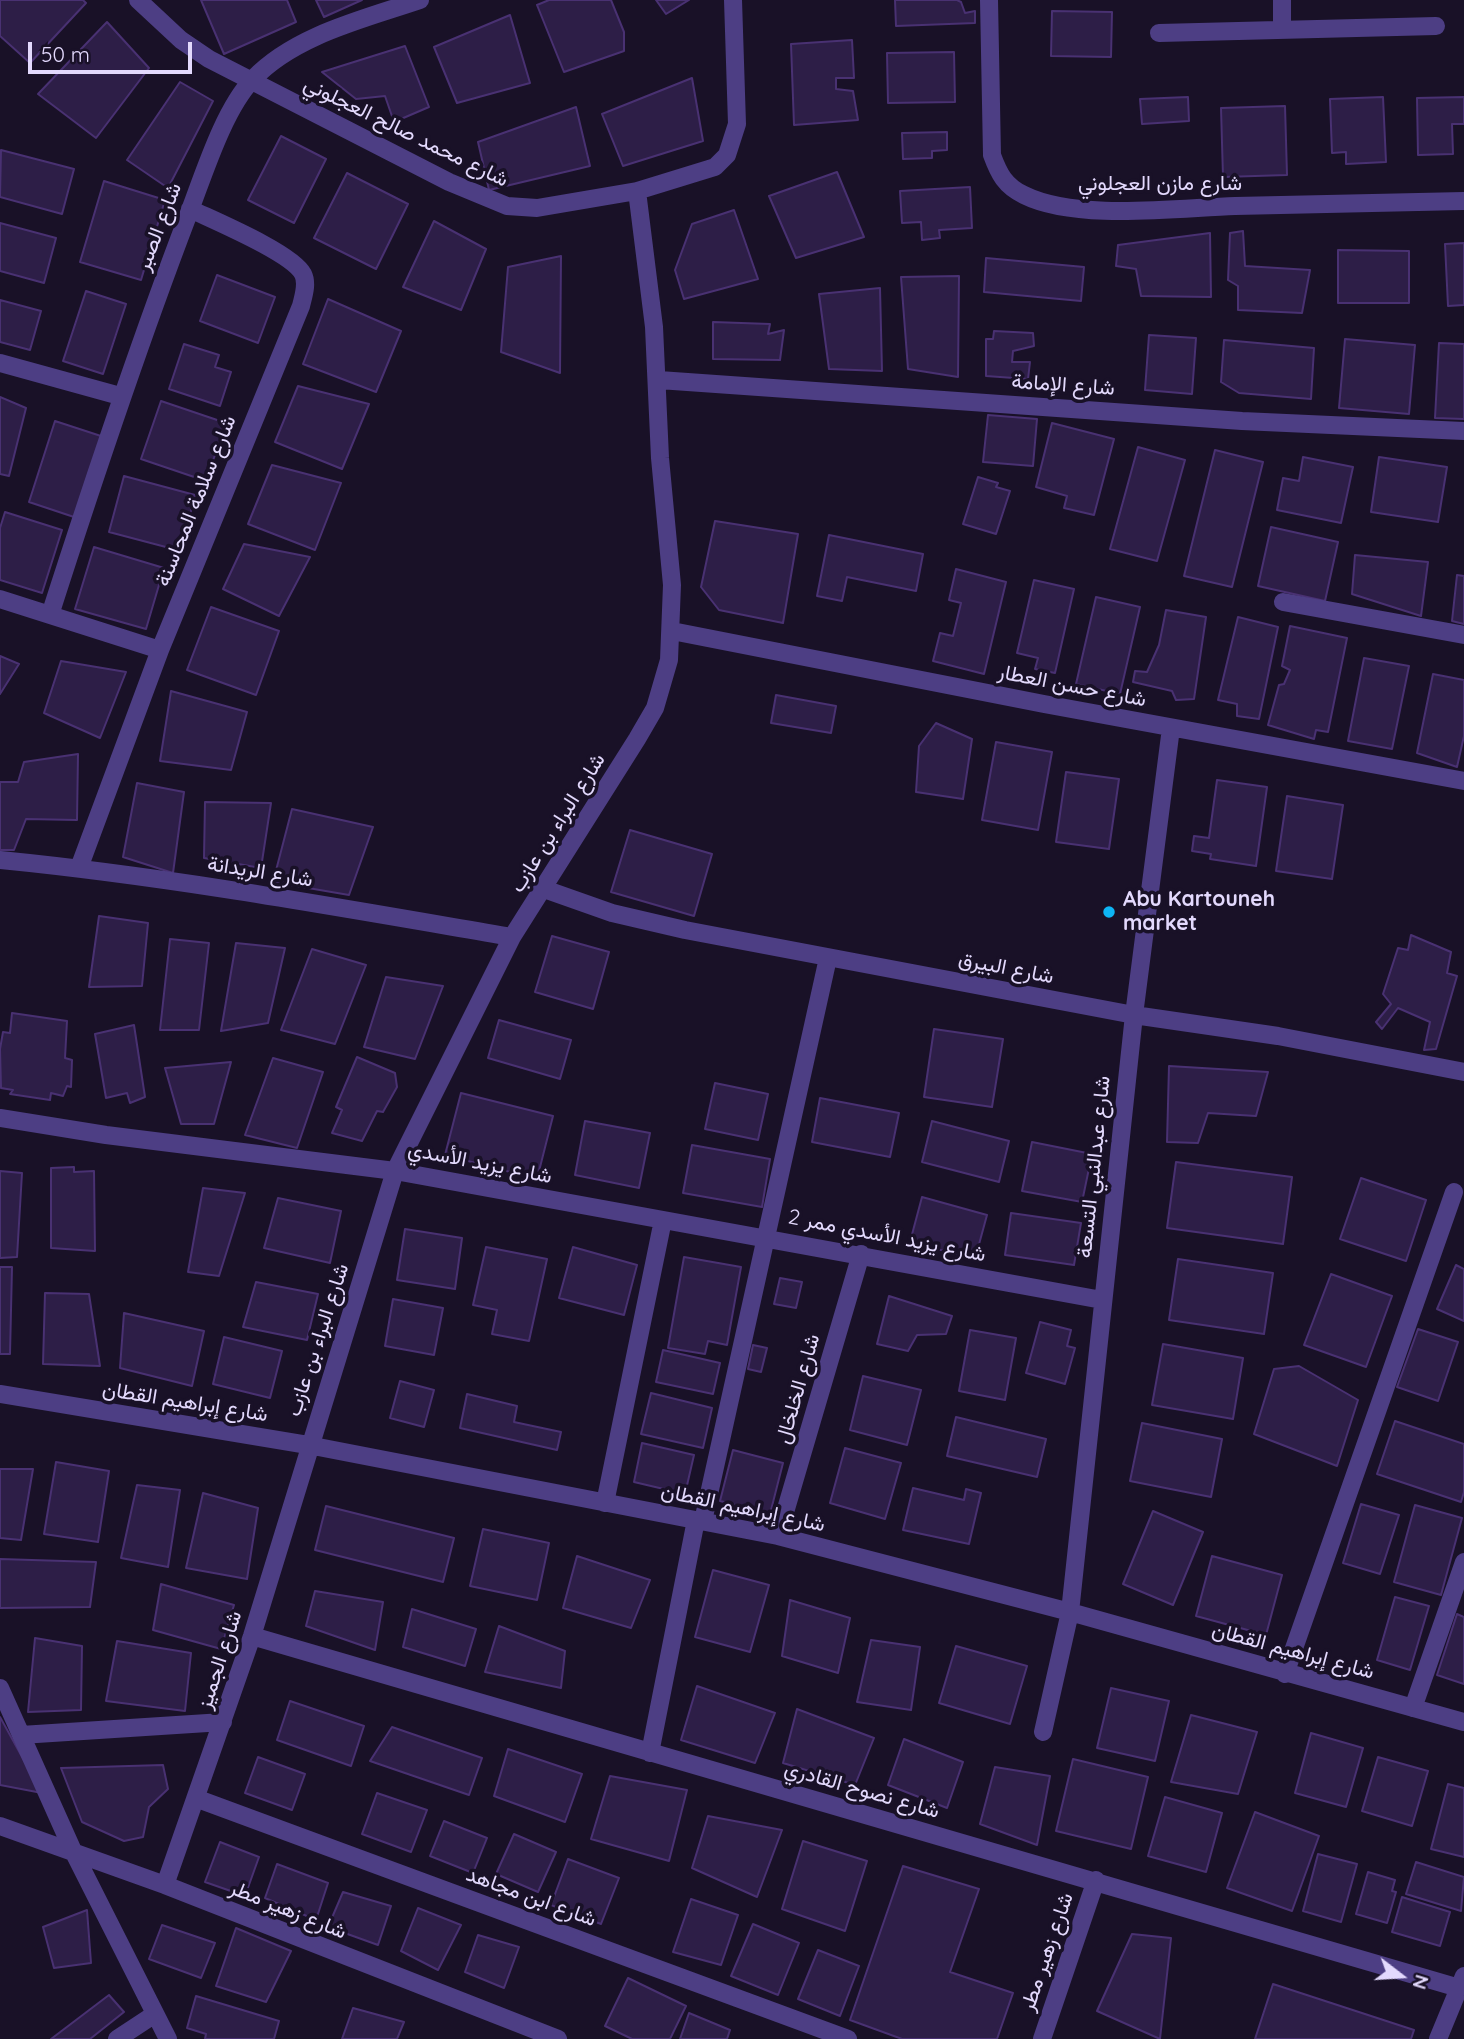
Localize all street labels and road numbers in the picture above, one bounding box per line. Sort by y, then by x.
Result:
street label: شارع محمد صالح العجلوني [300,71,512,193]
street label: شارع مازن العجلوني [1078,171,1242,197]
street label: شارع الصبر [131,179,187,275]
street label: شارع الإمامة [1010,369,1116,401]
street label: شارع سلامة المحاسنة [150,412,242,590]
street label: شارع حسن العطار [996,659,1148,713]
street label: شارع البراء بن عازب [505,749,611,897]
street label: شارع الريدانة [205,851,315,893]
street label: شارع البيرق [956,946,1056,990]
street label: شارع عبدالنبي التسعة [1072,1075,1116,1259]
street label: شارع يزيد الأسدي [406,1137,554,1189]
street label: شارع يزيد الأسدي ممر 2 [786,1204,988,1268]
street label: شارع البراء بن عازب [281,1260,355,1420]
street label: شارع الخلخال [770,1331,826,1447]
street label: شارع إبراهيم القطان [101,1376,269,1428]
street label: شارع إبراهيم القطان [659,1478,827,1538]
street label: شارع الجميز [192,1608,248,1712]
street label: شارع إبراهيم القطان [1209,1617,1377,1685]
street label: شارع نصوح القادري [782,1756,942,1824]
street label: شارع ابن مجاهد [462,1862,600,1932]
street label: شارع زهير مطر [226,1875,350,1945]
street label: شارع زهير مطر [1015,1889,1079,2015]

